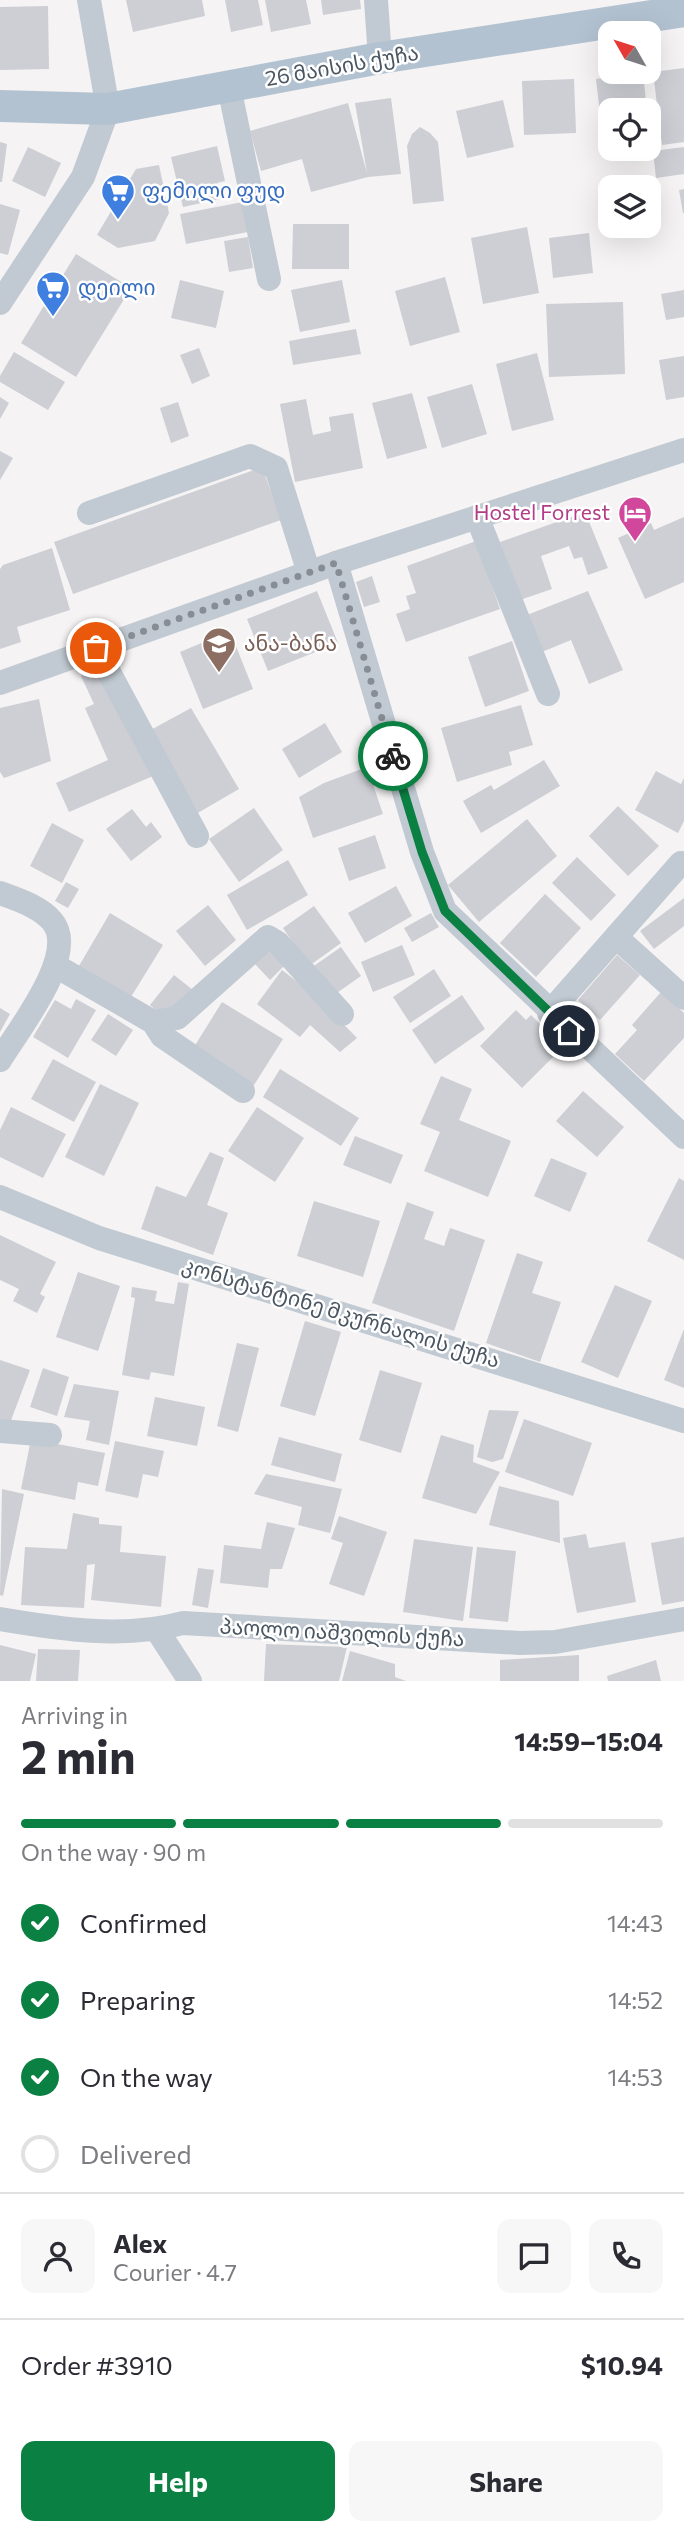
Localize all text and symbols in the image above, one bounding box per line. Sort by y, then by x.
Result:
north arrow [598,21,662,84]
map controls [598,21,661,238]
street label: 26 მაისის ქუჩა [263,39,420,91]
button: locate [598,98,661,161]
supermarket icon: ფემილი ფუდ [99,172,137,221]
button: layers [598,175,661,238]
place label: ფემილი ფუდ [142,177,285,204]
supermarket icon: დეილი [34,269,72,318]
place label: დეილი [78,274,156,301]
hotel icon: Hostel Forrest [616,494,654,543]
place label: Hostel Forrest [474,499,610,524]
pin [66,618,126,678]
school or university icon: ანა-ბანა [200,625,238,674]
icon: bag [77,629,115,667]
place label: ანა-ბანა [244,630,337,655]
courier [358,721,428,791]
icon: bike [374,737,412,775]
pin [539,1001,599,1061]
icon: home [550,1012,588,1050]
street label: კონსტანტინე მკურნალის ქუჩა [179,1251,503,1374]
street label: პაოლო იაშვილის ქუჩა [219,1613,465,1652]
text: Arriving in [21,1701,128,1729]
text: 14:59–15:04 [514,1725,663,1756]
text: 2 min [21,1727,136,1783]
text: On the way · 90 m [21,1838,206,1866]
icon: check [21,1904,59,1942]
text: Confirmed [80,1907,207,1938]
text: 14:43 [607,1909,663,1937]
icon: check [21,1981,59,2019]
text: Preparing [80,1984,195,2015]
text: 14:52 [608,1986,663,2014]
icon: check [21,2058,59,2096]
text: On the way [80,2061,213,2092]
text: 14:53 [608,2063,663,2091]
text: Delivered [80,2138,191,2169]
button: person [21,2219,95,2293]
button: chat [497,2219,571,2293]
button: phone [589,2219,663,2293]
text: Alex [113,2227,167,2258]
text: Courier · 4.7 [113,2258,237,2286]
text: Order #3910 [21,2349,173,2380]
text: $10.94 [581,2349,663,2380]
button: Help [21,2441,335,2521]
button: Share [349,2441,663,2521]

